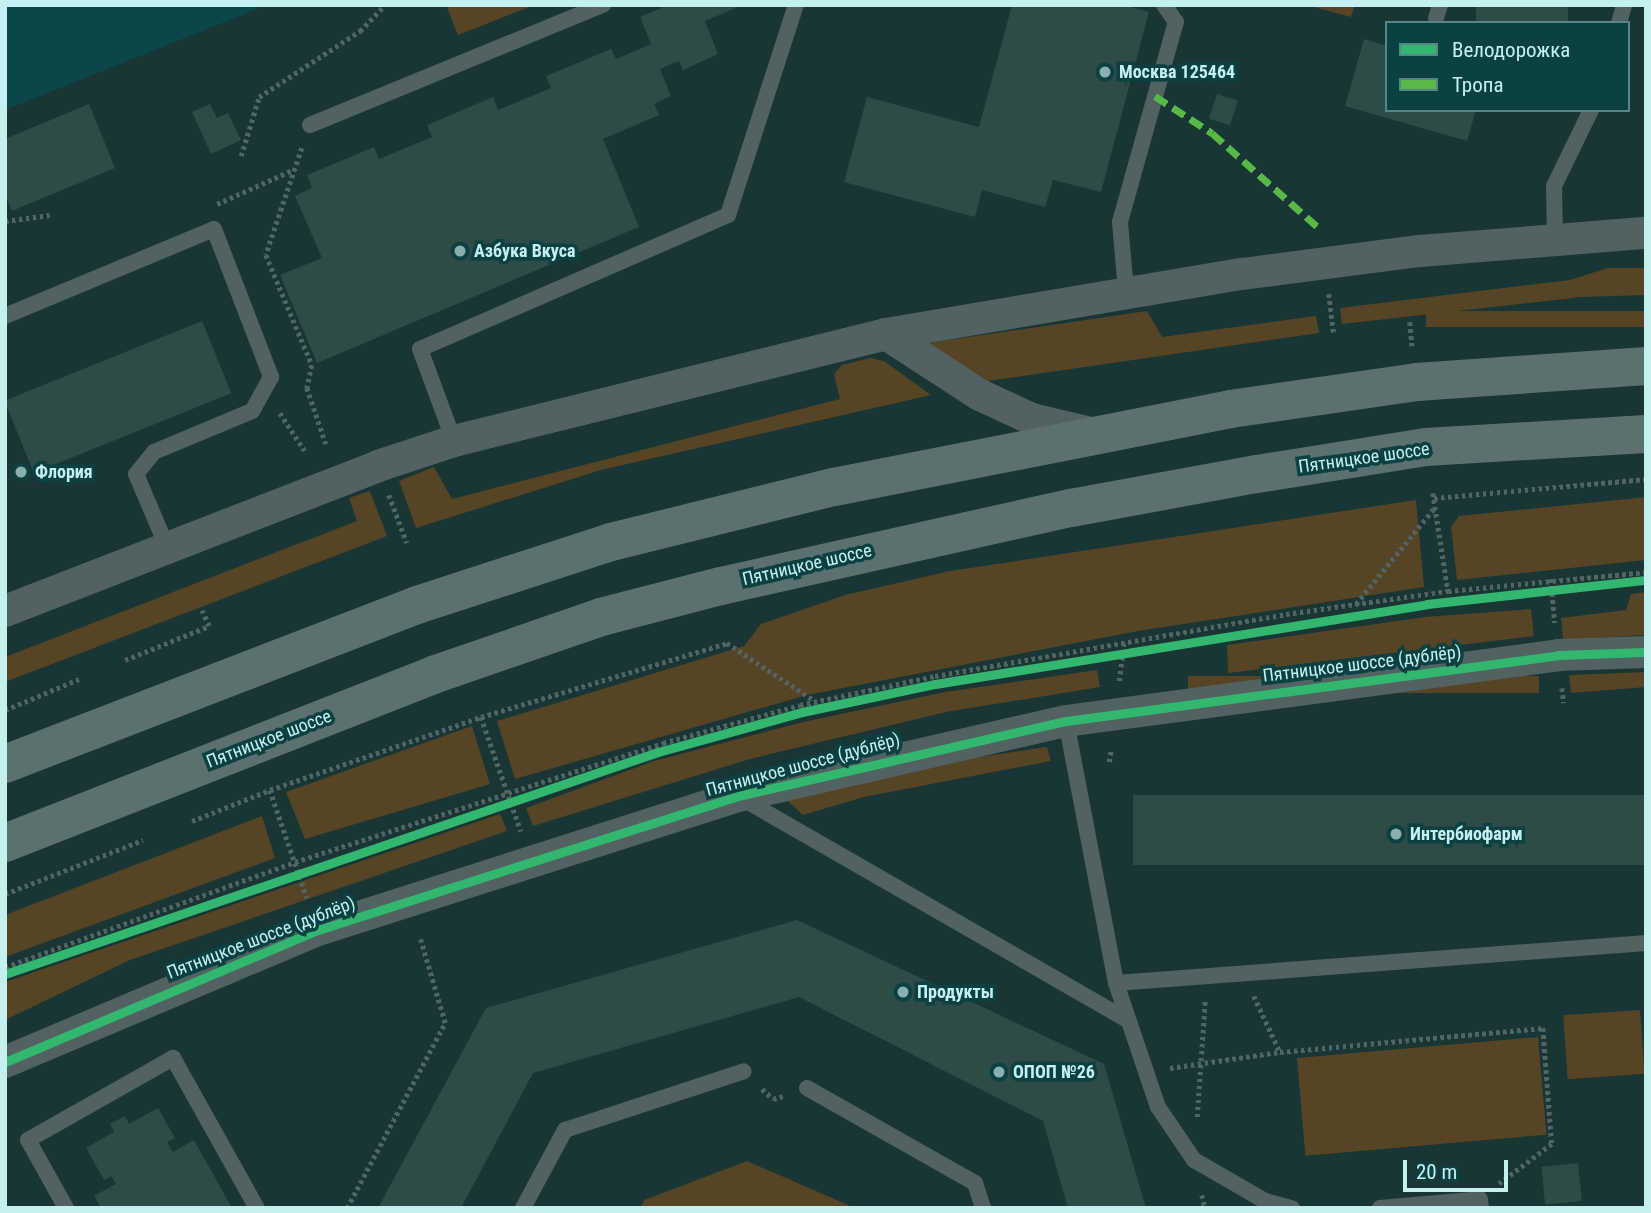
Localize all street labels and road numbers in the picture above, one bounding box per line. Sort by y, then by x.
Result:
street label: Пятницкое шоссе [1297,438,1431,478]
street label: Пятницкое шоссе [740,540,874,590]
street label: Пятницкое шоссе (дублёр) [1261,641,1463,687]
street label: Пятницкое шоссе [203,705,335,773]
street label: Пятницкое шоссе (дублёр) [704,729,902,801]
street label: Пятницкое шоссе (дублёр) [164,892,358,984]

